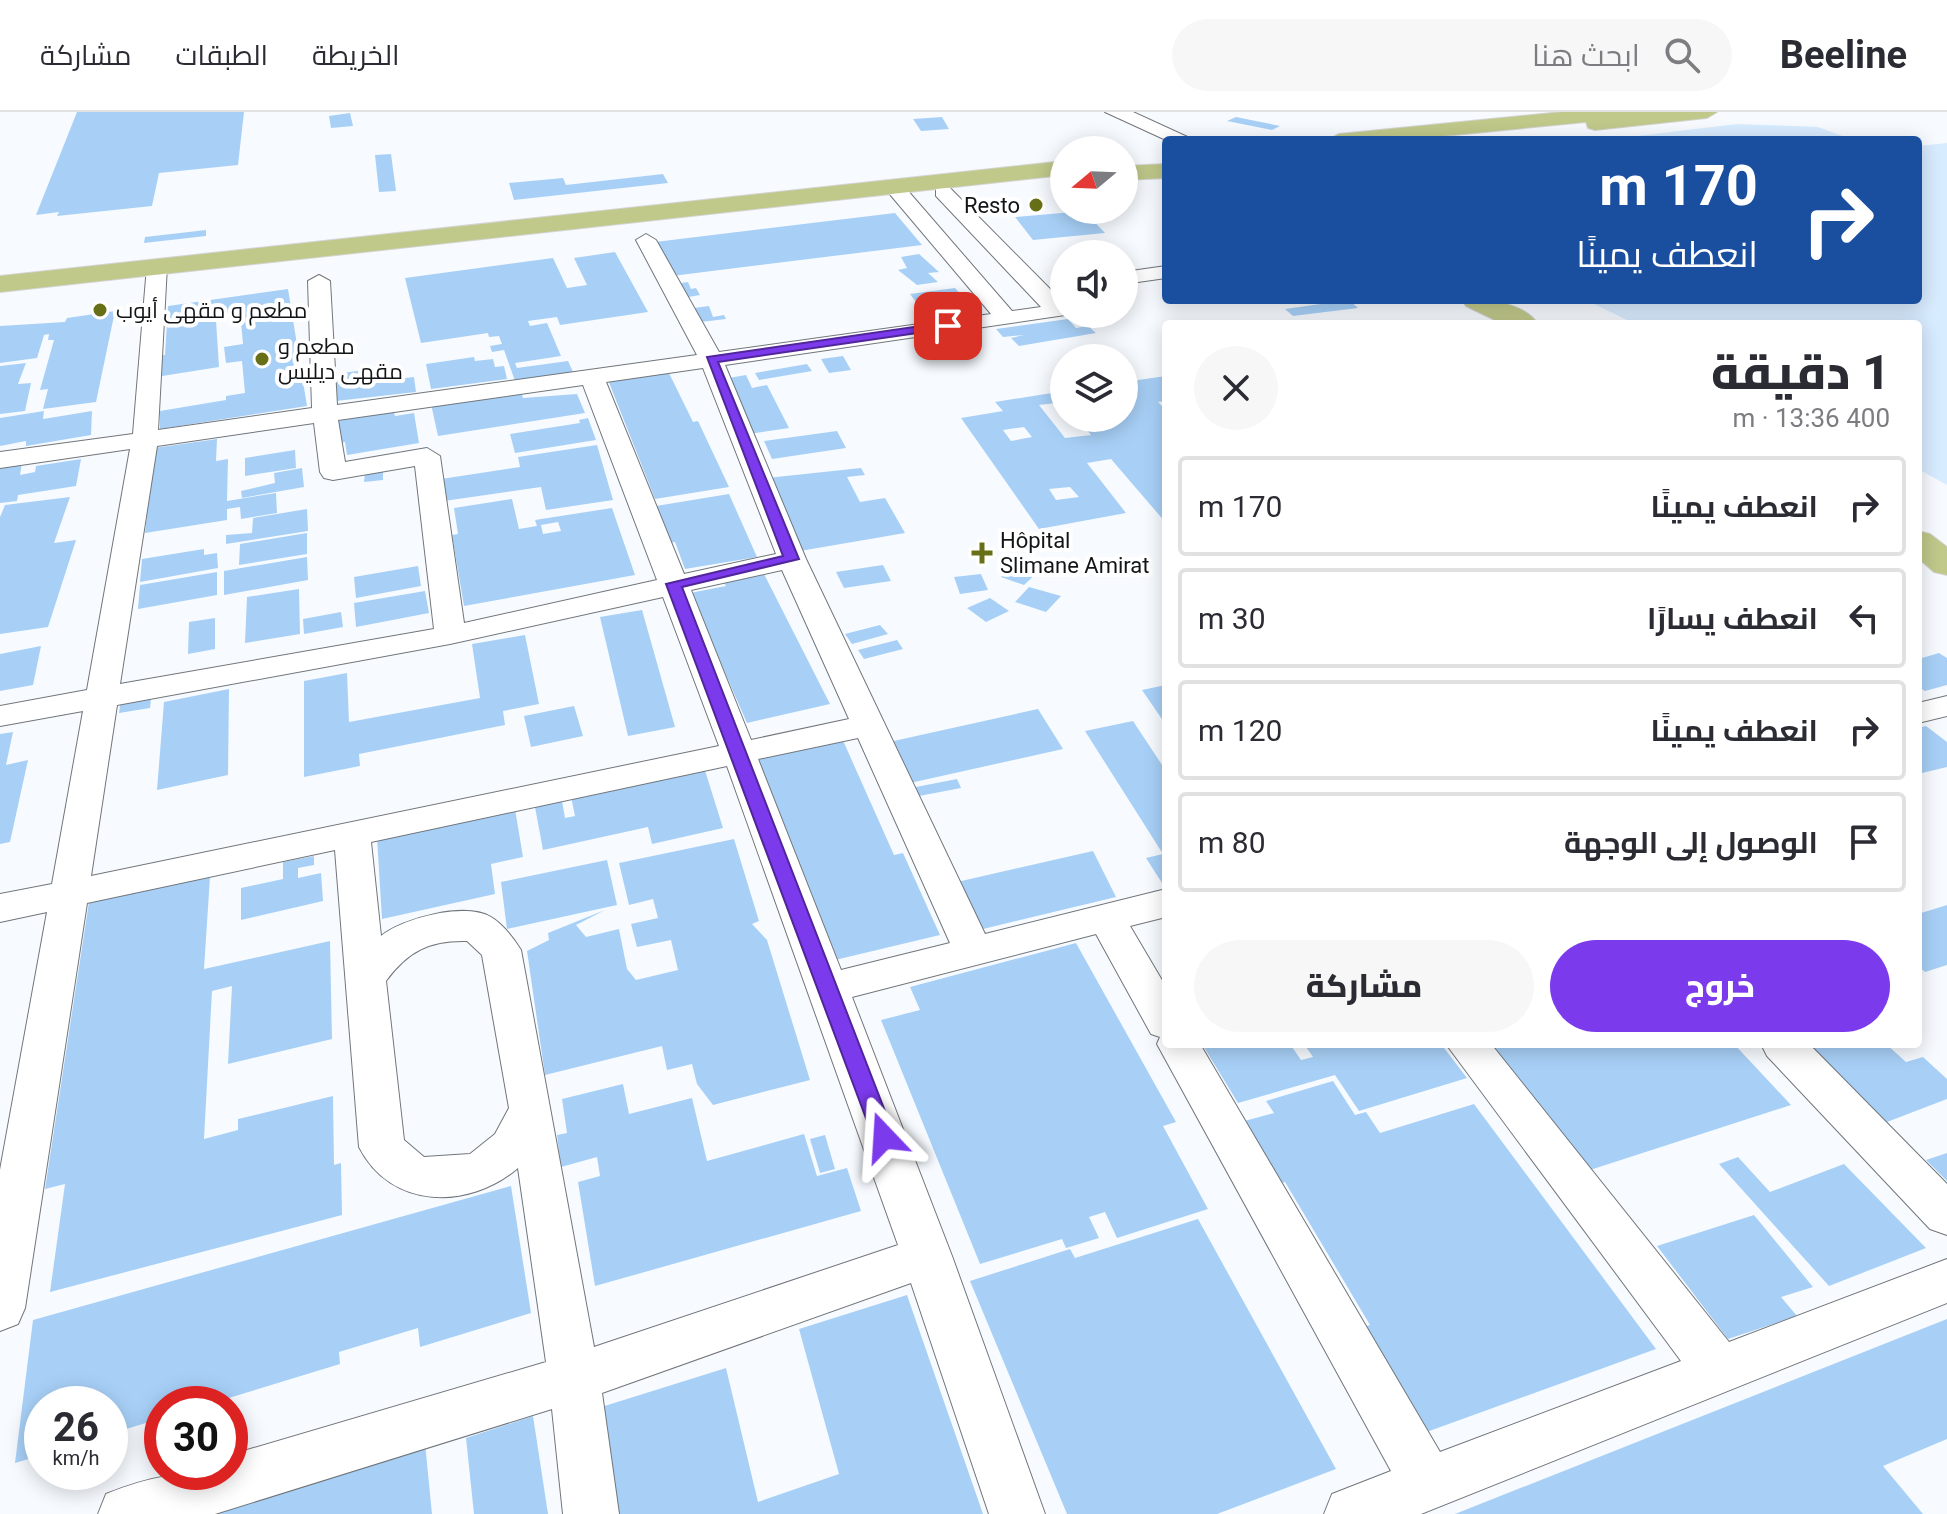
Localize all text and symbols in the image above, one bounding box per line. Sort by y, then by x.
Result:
search box [1172,19,1732,91]
icon: search [1660,33,1704,77]
text: Beeline [1780,33,1907,77]
text: ابحث هنا [1532,38,1640,73]
text: مشاركة [40,39,131,72]
text: الطبقات [175,39,268,72]
text: الخريطة [312,39,399,72]
north arrow [1050,136,1138,224]
map controls [1050,136,1138,432]
text: 170 m [1599,153,1758,219]
icon: right [1786,168,1890,272]
place label: Resto [964,193,1020,218]
marker: Resto [1027,196,1045,214]
text: انعطف يمينًا [1576,234,1758,276]
button: sound [1050,240,1138,328]
pin [914,292,982,360]
place label: مطعم و مقهى أيوب [116,297,308,326]
marker: مطعم و مقهى أيوب [91,301,109,319]
icon: arrive [926,304,970,348]
place label: مطعم و مقهى ديليس [278,334,403,385]
button: layers [1050,344,1138,432]
text: 1 دقيقة [1711,344,1890,401]
button: close [1194,346,1278,430]
marker: مطعم و مقهى ديليس [253,350,271,368]
text: 400 m · 13:36 [1732,403,1890,433]
icon: right [1842,484,1886,528]
text: 170 m [1198,489,1282,524]
text: انعطف يمينًا [1651,489,1818,524]
place label: Hôpital Slimane Amirat [1000,528,1149,578]
marker: Hôpital Slimane Amirat [971,542,993,564]
icon: left [1842,596,1886,640]
text: 30 m [1198,601,1266,636]
text: انعطف يسارًا [1647,601,1818,636]
icon: right [1842,708,1886,752]
text: 120 m [1198,713,1282,748]
text: انعطف يمينًا [1651,713,1818,748]
icon: arrive [1842,820,1886,864]
text: 80 m [1198,825,1266,860]
text: الوصول إلى الوجهة [1564,825,1818,860]
button: مشاركة [1194,940,1534,1032]
button: خروج [1550,940,1890,1032]
position arrow [842,1095,926,1179]
speed limit sign: 30 [144,1386,248,1490]
text: 26 [53,1404,99,1451]
text: km/h [53,1446,99,1470]

